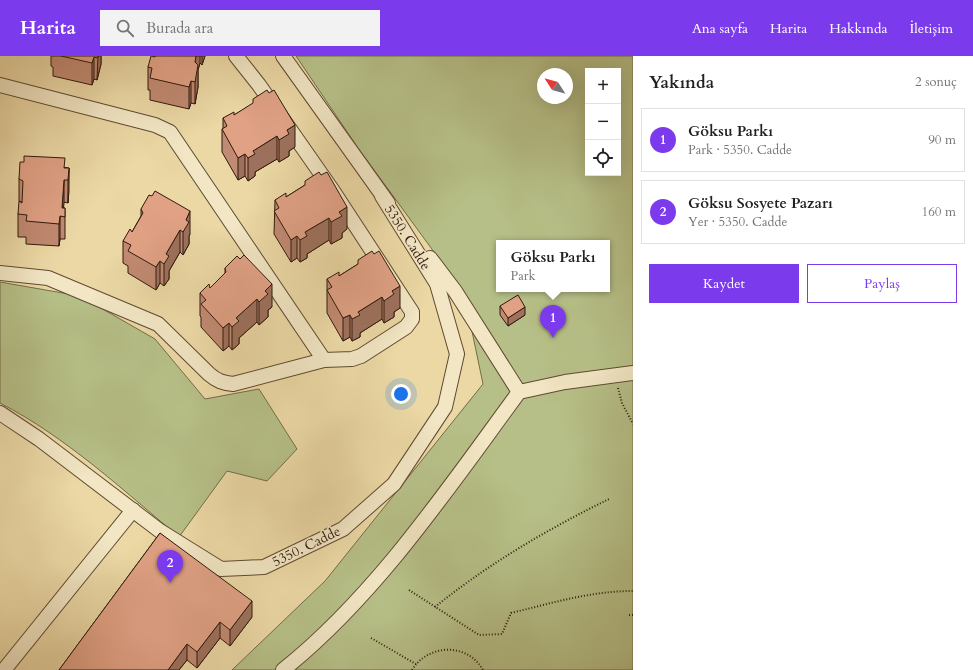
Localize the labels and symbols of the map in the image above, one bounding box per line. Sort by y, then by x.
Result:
north arrow [537,68,573,104]
street label: 5350. Cadde [380,201,435,274]
pin: 1 [540,305,566,338]
your location [391,384,411,404]
street label: 5350. Cadde [269,522,344,571]
pin: 2 [157,550,183,583]

